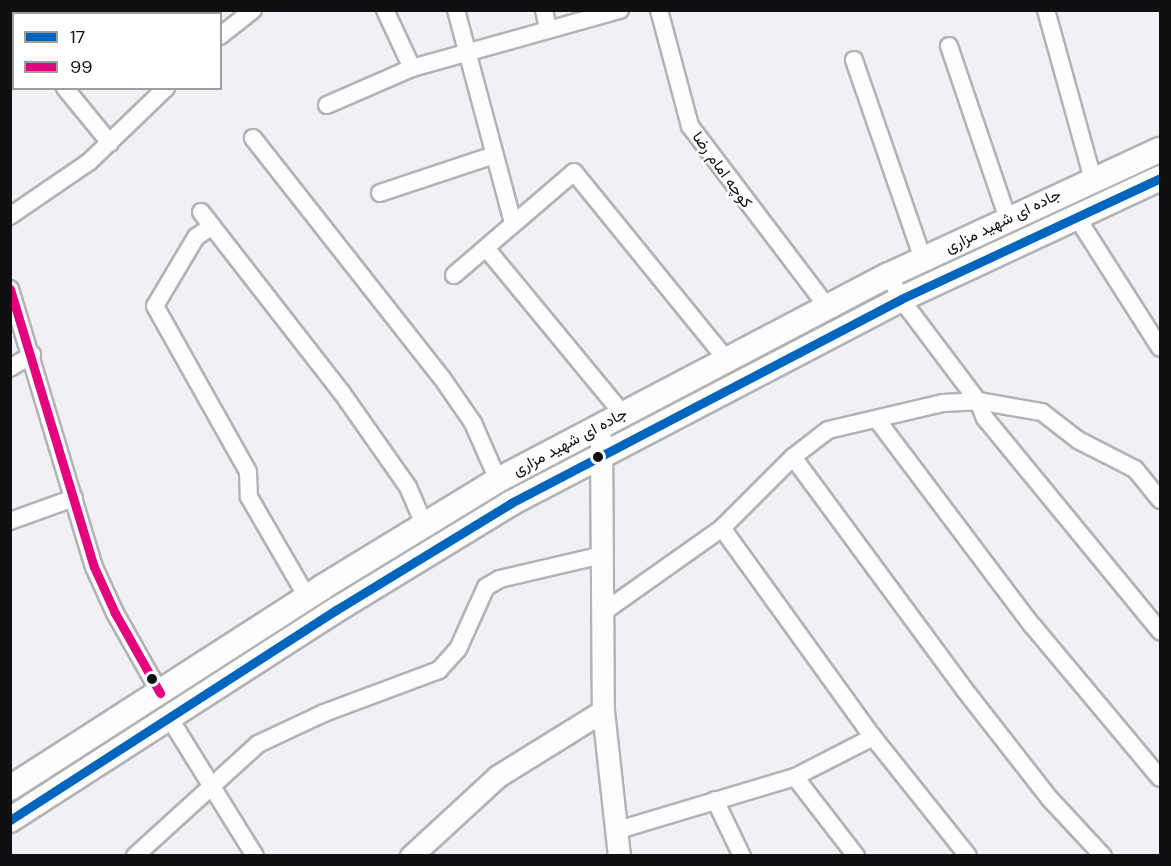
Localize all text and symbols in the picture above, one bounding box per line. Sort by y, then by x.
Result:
legend [12,12,222,90]
text: 17 [70,25,85,49]
text: 99 [70,55,93,79]
street label: کوچه امام رضا [688,128,756,212]
street label: جاده ای شهید مزاری [942,185,1064,257]
street label: جاده ای شهید مزاری [510,404,630,480]
unlabelled marker [592,451,604,463]
unlabelled marker [146,673,158,685]

